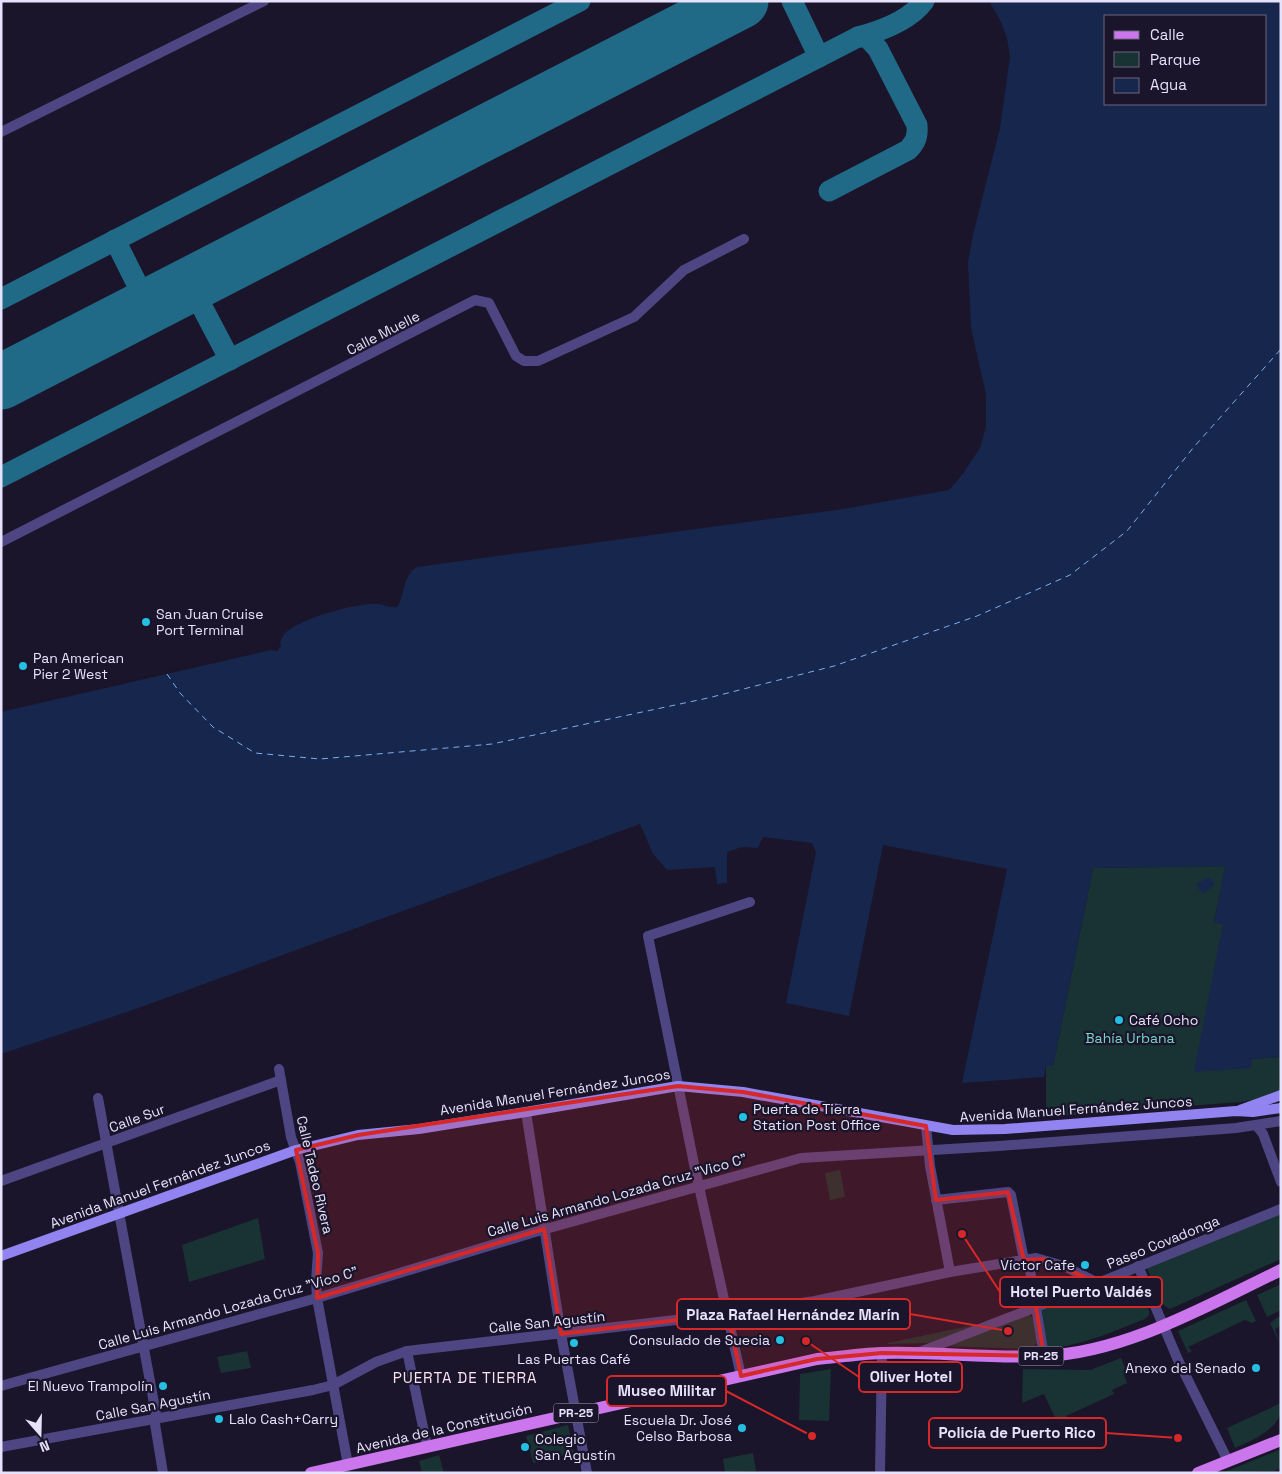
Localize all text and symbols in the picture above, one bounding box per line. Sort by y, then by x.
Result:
legend [1104,15,1267,105]
text: Calle [1150,25,1185,44]
text: Parque [1150,50,1201,69]
text: Agua [1150,75,1187,94]
street label: Calle Muelle [343,307,423,359]
place label: San Juan Cruise Port Terminal [156,605,264,639]
marker: San Juan Cruise Port Terminal [140,616,152,628]
place label: Pan American Pier 2 West [33,649,124,683]
marker: Pan American Pier 2 West [17,660,29,672]
place label: Café Ocho [1129,1011,1198,1029]
marker: Café Ocho [1113,1014,1125,1026]
park label: Bahía Urbana [1085,1029,1175,1047]
street label: Avenida Manuel Fernández Juncos [439,1065,671,1119]
street label: Avenida Manuel Fernández Juncos [959,1092,1193,1126]
street label: Calle Sur [107,1100,167,1136]
place label: Puerta de Tierra Station Post Office [753,1100,880,1134]
marker: Puerta de Tierra Station Post Office [737,1111,749,1123]
street label: Calle Tadeo Rivera [293,1114,337,1236]
street label: Avenida Manuel Fernández Juncos [47,1136,273,1232]
street label: Calle Luis Armando Lozada Cruz "Vico C" [485,1149,749,1241]
street label: Paseo Covadonga [1104,1211,1222,1273]
place label: Víctor Cafe [1000,1256,1075,1274]
marker: Víctor Cafe [1079,1259,1091,1271]
street label: Calle Luis Armando Lozada Cruz "Vico C" [96,1262,360,1354]
callout: Hotel Puerto Valdés [1000,1277,1162,1307]
text: Hotel Puerto Valdés [1010,1282,1152,1301]
callout: Plaza Rafael Hernández Marín [677,1299,910,1329]
text: Plaza Rafael Hernández Marín [686,1305,900,1324]
street label: Calle San Agustín [488,1307,606,1337]
place label: Consulado de Suecia [629,1331,770,1349]
marker: Consulado de Suecia [774,1334,786,1346]
marker: Las Puertas Café [568,1337,580,1349]
road number: PR-25 [1018,1346,1064,1365]
place label: Las Puertas Café [517,1350,631,1368]
place label: Anexo del Senado [1125,1359,1246,1377]
callout: Oliver Hotel [859,1362,962,1392]
marker: Anexo del Senado [1250,1362,1262,1374]
text: Oliver Hotel [870,1367,952,1386]
district label: PUERTA DE TIERRA [393,1368,537,1387]
callout: Museo Militar [607,1376,726,1406]
place label: El Nuevo Trampolín [28,1377,153,1395]
marker: El Nuevo Trampolín [157,1380,169,1392]
text: Museo Militar [618,1381,716,1400]
street label: Calle San Agustín [94,1385,212,1425]
street label: Avenida de la Constitución [354,1399,534,1457]
road number: PR-25 [554,1404,598,1422]
north arrow [15,1409,65,1459]
place label: Lalo Cash+Carry [229,1410,338,1428]
place label: Escuela Dr. José Celso Barbosa [624,1411,732,1445]
marker: Lalo Cash+Carry [213,1413,225,1425]
callout: Policía de Puerto Rico [929,1418,1106,1448]
marker: Escuela Dr. José Celso Barbosa [736,1422,748,1434]
text: Policía de Puerto Rico [938,1423,1096,1442]
place label: Colegio San Agustín [535,1430,616,1464]
text: N [37,1436,52,1456]
marker: Colegio San Agustín [519,1441,531,1453]

